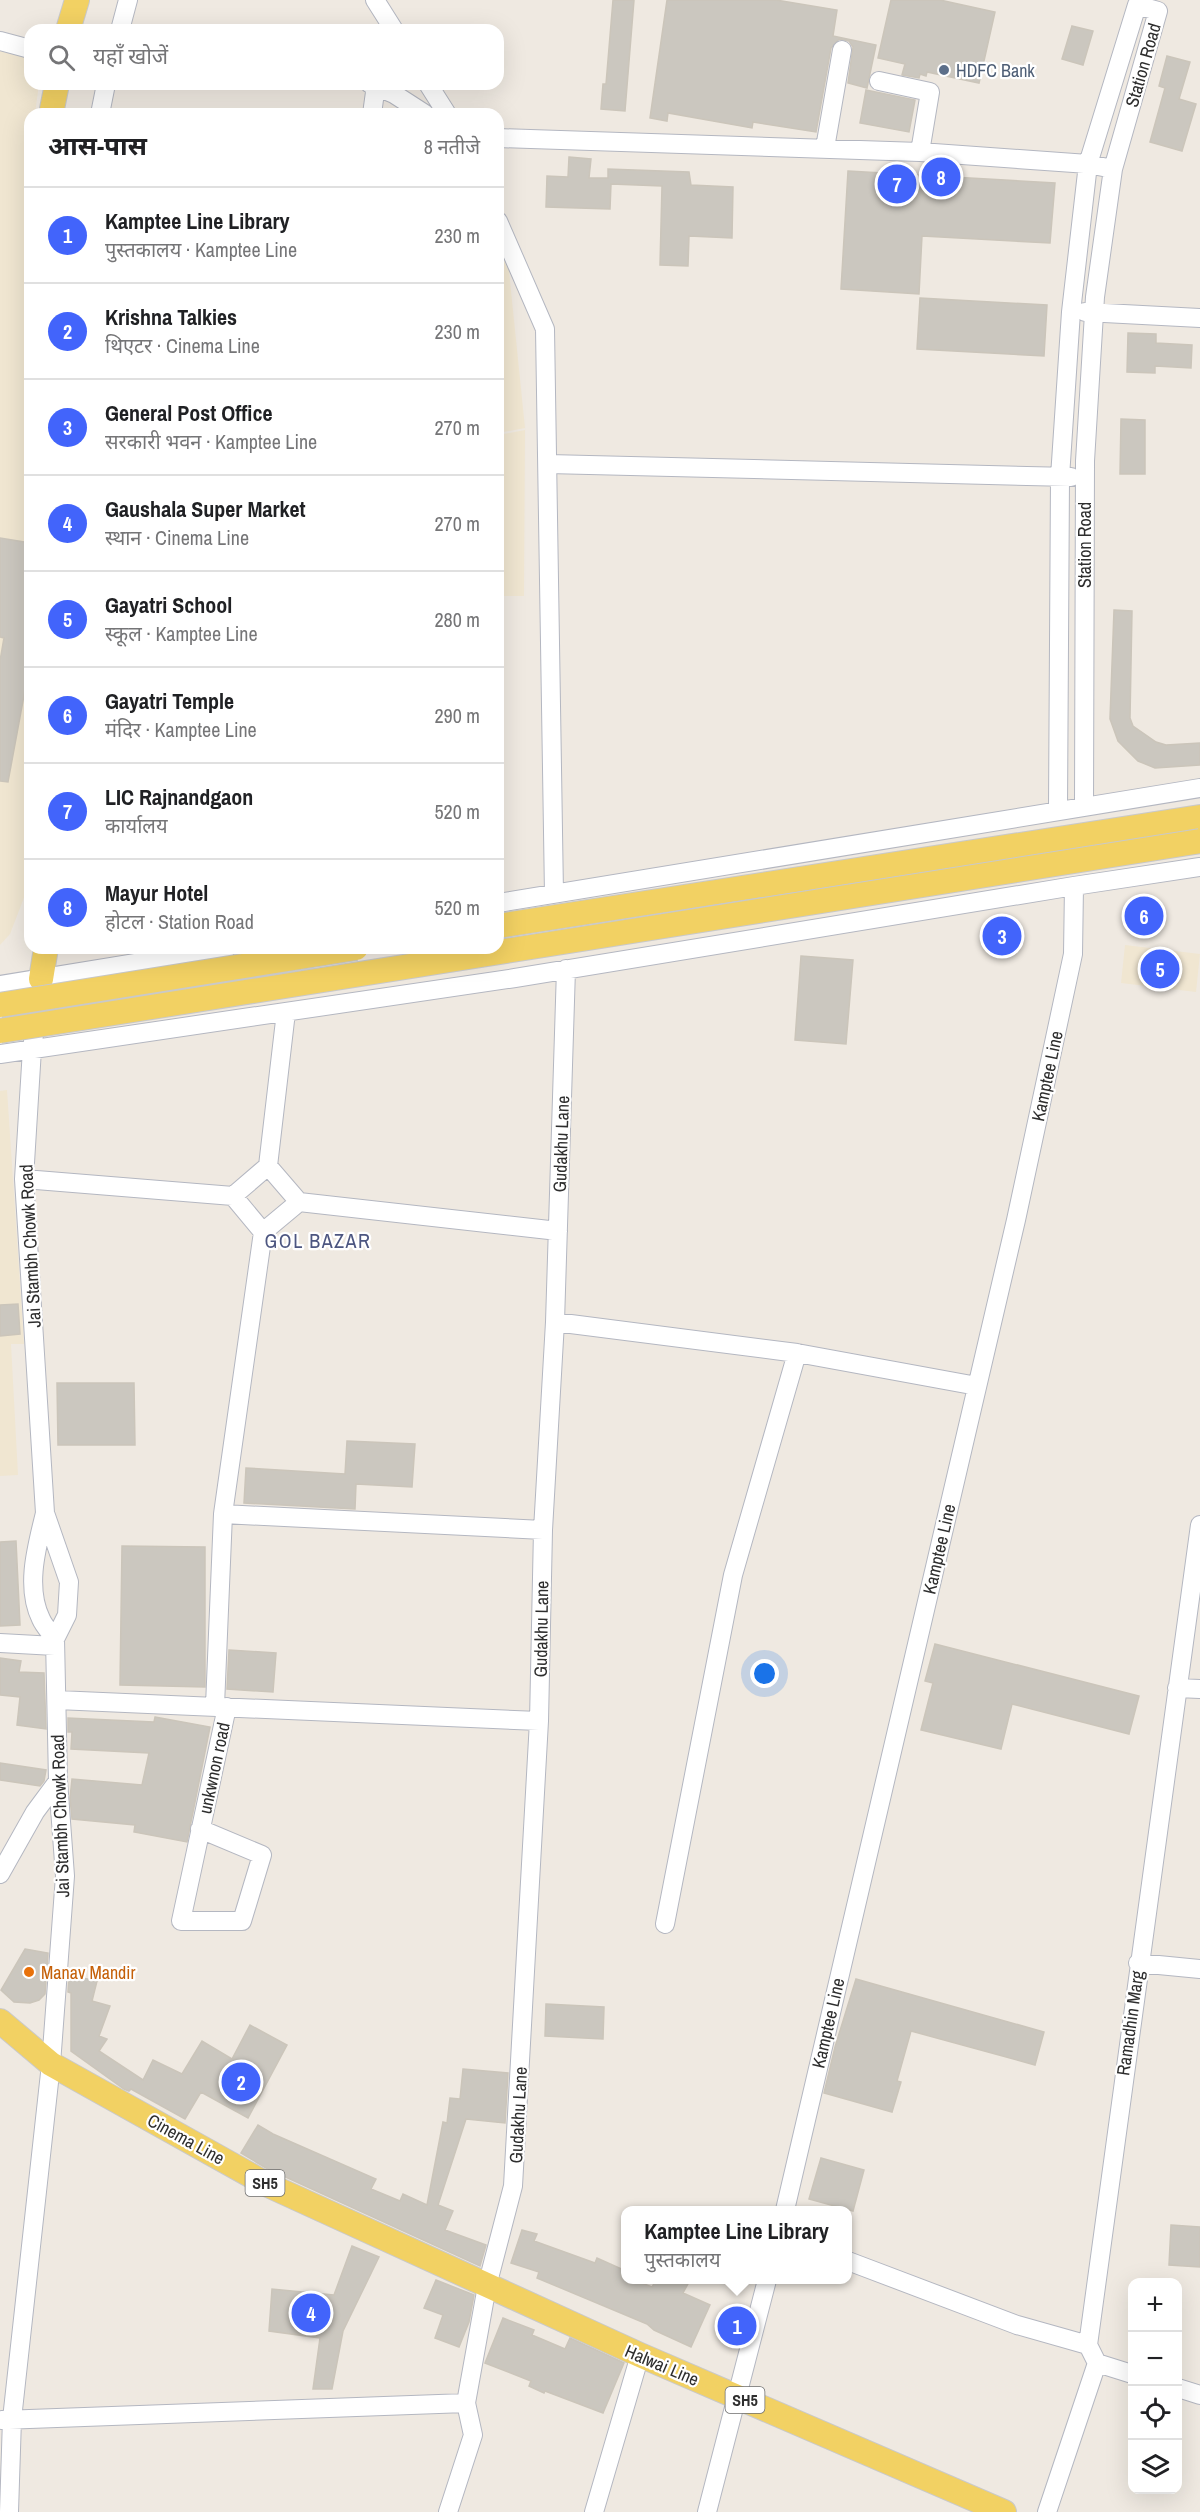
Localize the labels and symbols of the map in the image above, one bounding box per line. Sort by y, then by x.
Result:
street label: Station Road [1119,20,1167,110]
place label: HDFC Bank [956,58,1035,83]
marker: HDFC Bank [937,63,951,77]
pin: 8 [922,154,960,200]
pin: 7 [878,162,916,207]
street label: Station Road [1072,502,1097,588]
pin: 6 [1124,894,1164,938]
pin: 3 [982,914,1022,958]
pin: 5 [1140,946,1180,992]
street label: Kamptee Line [1025,1028,1069,1124]
street label: Gudakhu Lane [547,1095,575,1193]
street label: Jai Stambh Chowk Road [13,1164,47,1328]
district label: GOL BAZAR [265,1227,371,1254]
street label: Kamptee Line [916,1501,962,1597]
street label: Gudakhu Lane [528,1580,554,1678]
your location [750,1659,779,1688]
street label: unkwnon road [192,1720,236,1816]
street label: Jai Stambh Chowk Road [45,1734,75,1898]
place label: Manav Mandir [41,1960,135,1985]
marker: Manav Mandir [22,1965,36,1979]
street label: Ramadhin Marg [1110,1968,1150,2077]
street label: Kamptee Line [805,1975,851,2071]
pin: 2 [222,2060,260,2104]
street label: Gudakhu Lane [503,2066,533,2164]
street label: Cinema Line [143,2108,229,2170]
road number: SH5 [246,2170,284,2196]
pin: 4 [292,2290,330,2336]
pin: 1 [718,2304,756,2348]
street label: Halwai Line [621,2338,703,2392]
road number: SH5 [726,2387,764,2413]

